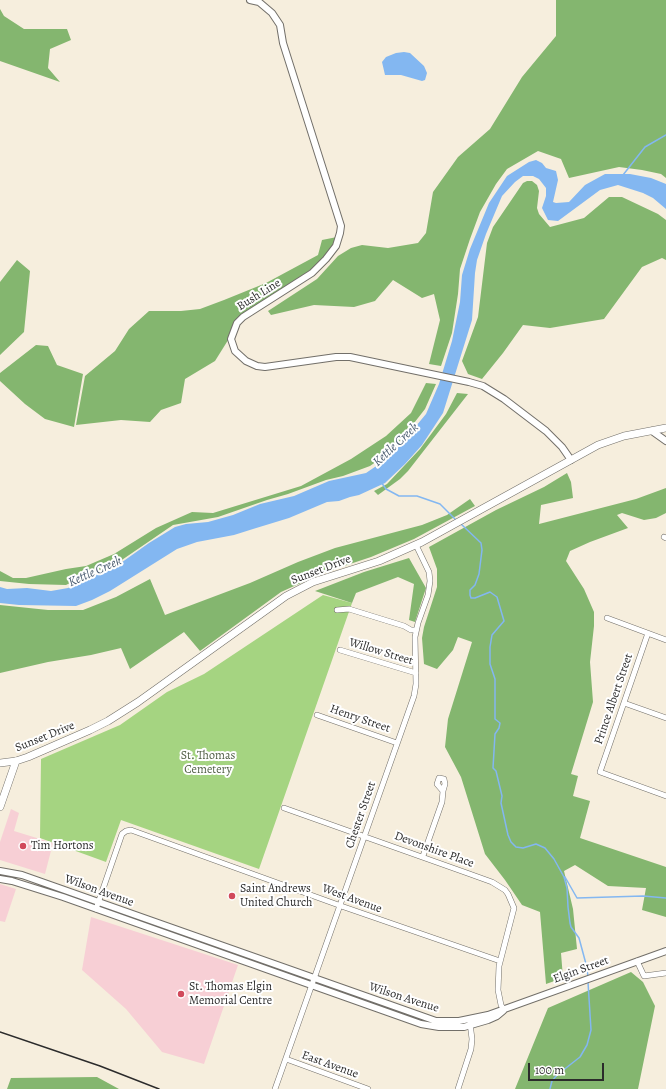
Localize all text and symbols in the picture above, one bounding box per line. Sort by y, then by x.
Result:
street label: Bush Line [235,276,283,314]
water label: Kettle Creek [370,420,422,470]
street label: Sunset Drive [289,552,353,588]
water label: Kettle Creek [66,553,124,591]
street label: Willow Street [347,635,415,669]
street label: Prince Albert Street [592,652,636,746]
street label: Henry Street [328,702,392,736]
street label: Sunset Drive [13,719,77,755]
park label: St. Thomas Cemetery [181,749,235,777]
street label: Chester Street [343,780,379,850]
street label: Devonshire Place [392,829,476,871]
place label: Tim Hortons [31,839,94,853]
marker: Tim Hortons [18,841,28,851]
street label: Wilson Avenue [62,872,136,910]
place label: Saint Andrews United Church [240,882,312,910]
street label: West Avenue [320,882,384,916]
marker: Saint Andrews United Church [227,891,237,901]
street label: Elgin Street [551,953,611,987]
place label: St. Thomas Elgin Memorial Centre [189,980,272,1008]
street label: Wilson Avenue [367,980,441,1016]
marker: St. Thomas Elgin Memorial Centre [176,989,186,999]
street label: East Avenue [300,1048,360,1082]
scale bar [530,1055,606,1081]
text: 100 m [535,1062,564,1078]

